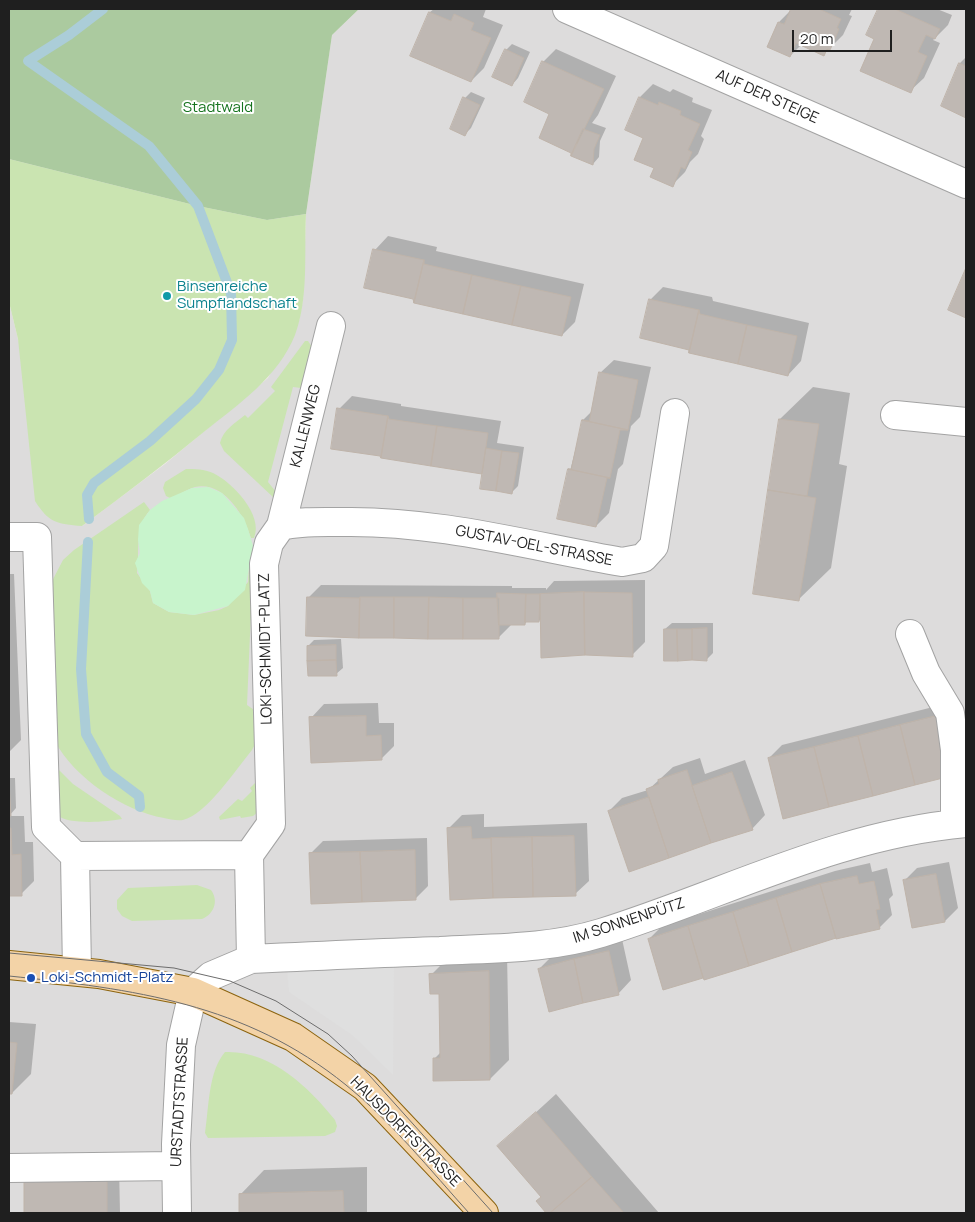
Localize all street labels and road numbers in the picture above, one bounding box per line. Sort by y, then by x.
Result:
street label: AUF DER STEIGE [713,66,821,128]
street label: KALLENWEG [287,382,325,470]
street label: GUSTAV-OEL-STRASSE [454,522,614,570]
street label: LOKI-SCHMIDT-PLATZ [256,573,276,725]
street label: IM SONNENPÜTZ [571,894,687,948]
street label: URSTADTSTRASSE [168,1037,192,1167]
street label: HAUSDORFFSTRASSE [346,1073,464,1191]

